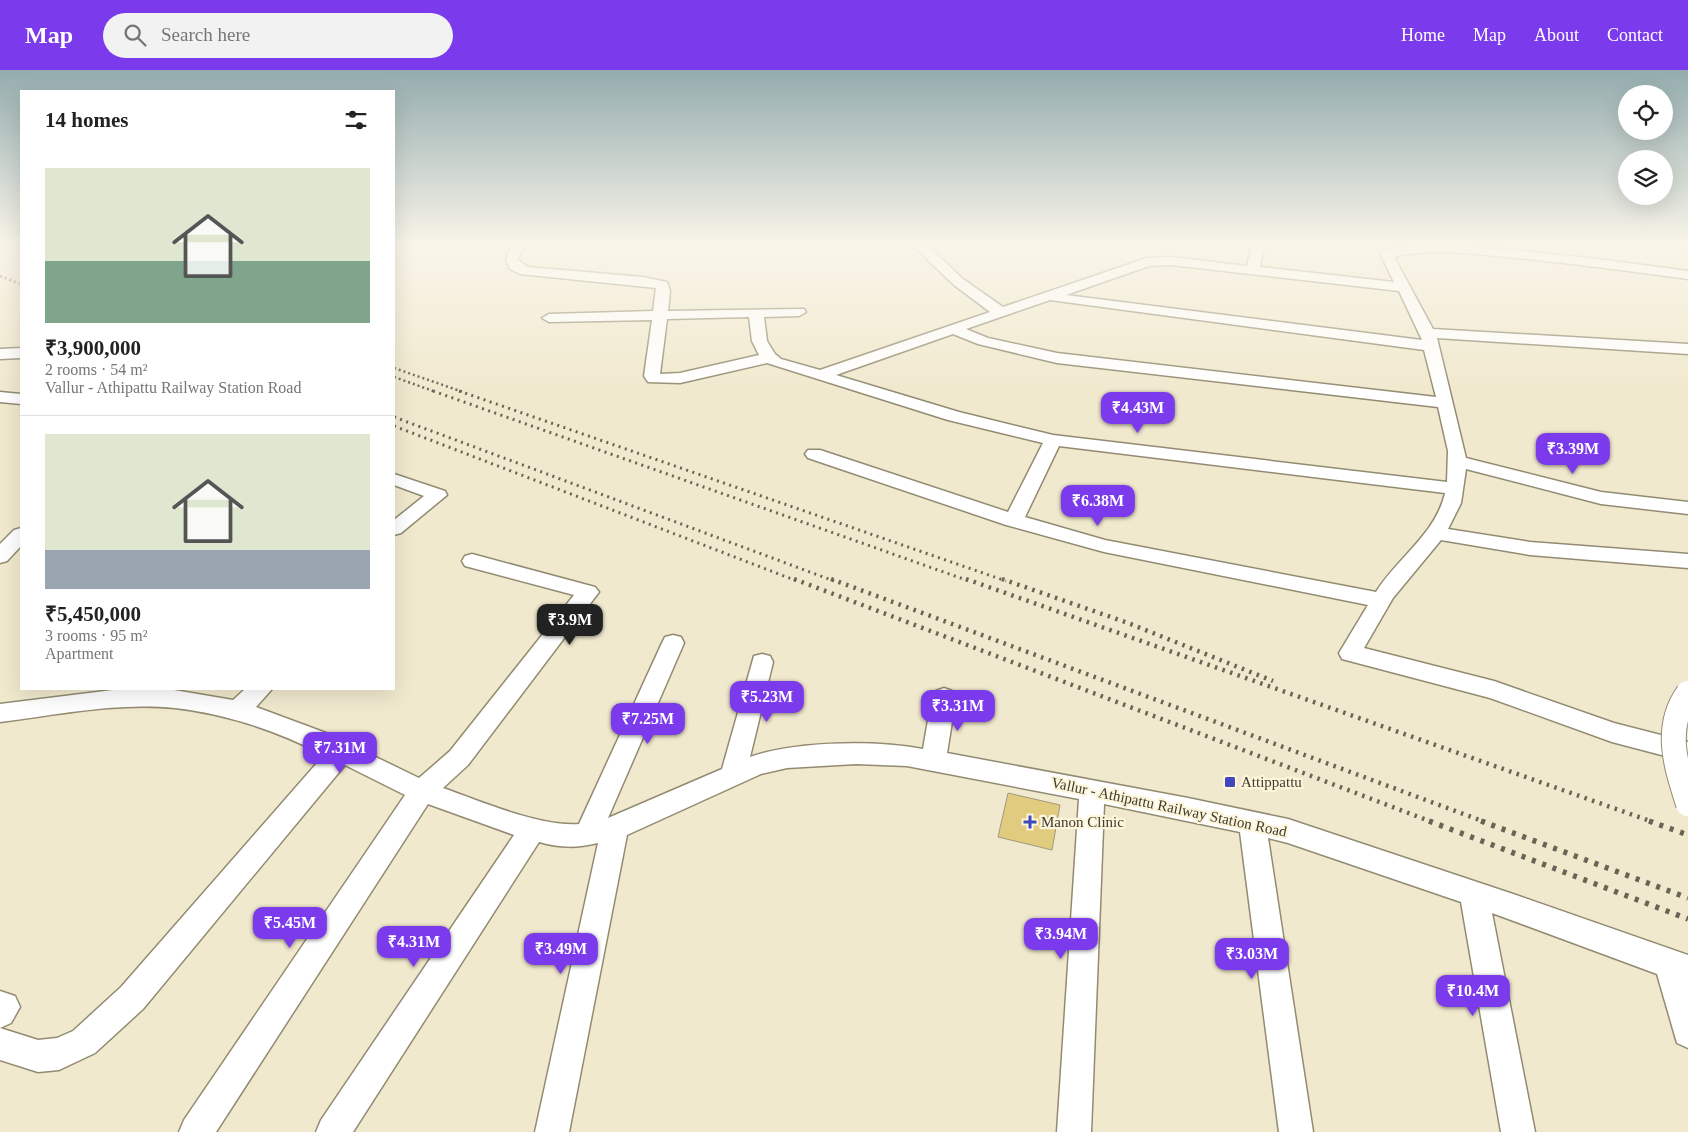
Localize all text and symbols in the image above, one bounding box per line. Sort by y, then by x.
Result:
search box [103,13,453,58]
icon: search [121,21,149,49]
text: Map [25,22,73,48]
text: Search here [161,24,250,45]
text: Home [1401,25,1445,45]
text: Map [1473,25,1506,45]
text: About [1534,25,1579,45]
text: Contact [1607,25,1663,45]
map controls [1618,85,1673,205]
button: locate [1618,85,1673,140]
icon: filters [342,106,370,134]
text: 14 homes [45,108,128,132]
button: layers [1618,150,1673,205]
icon: home [163,201,253,291]
text: ₹3,900,000 [45,336,141,360]
text: 2 rooms · 54 m² [45,361,148,378]
text: Vallur - Athipattu Railway Station Road [45,379,301,396]
pin: ₹4.43M [1097,392,1179,434]
text: ₹4.43M [1112,399,1164,416]
pin: ₹3.39M [1532,432,1614,475]
text: ₹3.39M [1547,440,1599,457]
icon: home [163,466,253,556]
pin: ₹6.38M [1057,484,1139,527]
text: ₹6.38M [1072,492,1124,509]
text: ₹5,450,000 [45,602,141,626]
pin: ₹3.9M [535,604,605,646]
text: ₹3.9M [548,611,592,628]
text: 3 rooms · 95 m² [45,627,148,644]
text: Apartment [45,645,113,662]
pin: ₹5.23M [726,680,808,723]
text: ₹5.23M [741,688,793,705]
pin: ₹3.31M [917,690,999,732]
text: ₹3.31M [932,697,984,714]
pin: ₹7.25M [607,702,689,745]
text: ₹7.25M [622,710,674,727]
pin: ₹7.31M [299,732,381,774]
text: ₹7.31M [314,739,366,756]
street label: Vallur - Athipattu Railway Station Road [1050,774,1289,840]
place label: Attippattu [1241,774,1302,790]
marker: Attippattu [1223,775,1237,789]
place label: Manon Clinic [1041,814,1124,830]
marker: Manon Clinic [1023,815,1037,829]
pin: ₹5.45M [249,906,331,949]
text: ₹5.45M [264,914,316,931]
pin: ₹3.94M [1020,918,1102,960]
text: ₹3.94M [1035,925,1087,942]
pin: ₹4.31M [373,926,455,968]
pin: ₹3.49M [520,932,602,975]
text: ₹4.31M [388,933,440,950]
pin: ₹3.03M [1211,938,1293,980]
text: ₹3.49M [535,940,587,957]
text: ₹3.03M [1226,945,1278,962]
pin: ₹10.4M [1432,974,1514,1017]
text: ₹10.4M [1447,982,1499,999]

